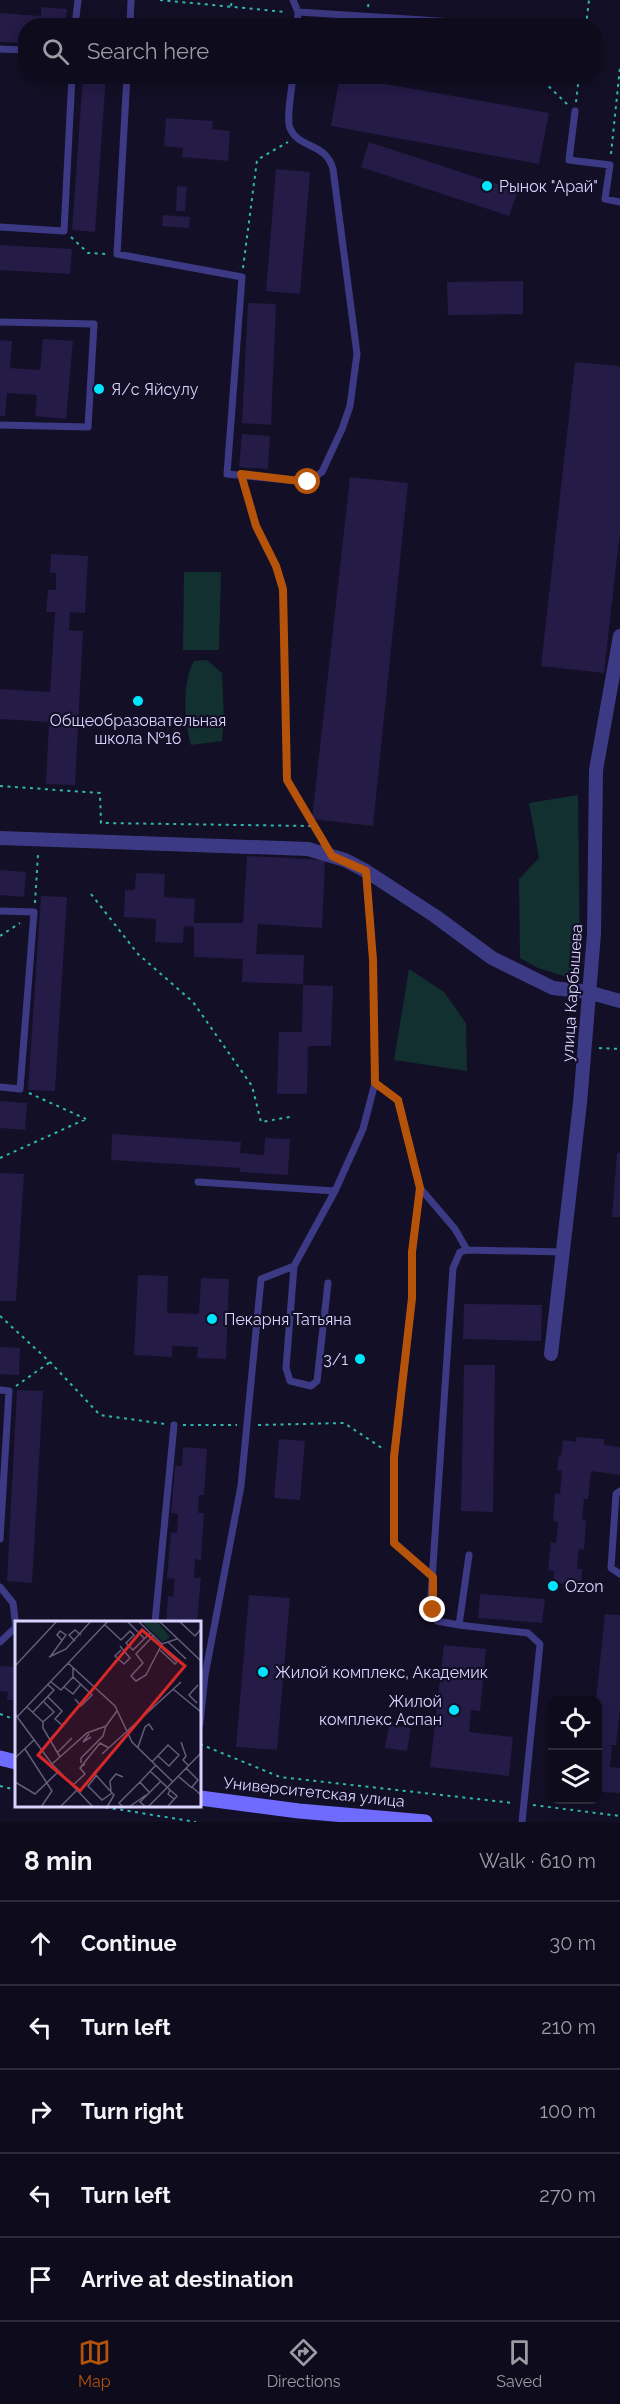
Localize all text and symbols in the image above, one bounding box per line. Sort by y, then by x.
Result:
search box [18,18,602,84]
icon: search [39,35,72,68]
text: Search here [87,38,209,64]
place label: Рынок "Арай" [499,177,598,196]
marker: Рынок "Арай" [480,179,494,193]
place label: Я/c Яйсулу [111,380,199,399]
marker: Я/c Яйсулу [92,382,106,396]
route start [294,468,320,494]
marker: Общеобразовательная школа №16 [131,694,145,708]
place label: Общеобразовательная школа №16 [50,711,226,748]
street label: улица Карбышева [558,923,586,1063]
place label: Пекарня Татьяна [224,1310,351,1329]
marker: Пекарня Татьяна [205,1312,219,1326]
place label: 3/1 [323,1350,348,1369]
marker: 3/1 [353,1352,367,1366]
place label: Ozon [565,1577,604,1596]
marker: Ozon [546,1579,560,1593]
route end [419,1596,445,1622]
inset map [15,1621,201,1807]
place label: Жилой комплекс, Академик [275,1663,488,1682]
marker: Жилой комплекс, Академик [256,1665,270,1679]
place label: Жилой комплекс Аспан [319,1692,442,1729]
map controls [548,1696,602,1804]
button: locate [548,1696,602,1750]
marker: Жилой комплекс Аспан [447,1703,461,1717]
button: layers [548,1750,602,1804]
street label: Университетская улица [222,1773,406,1811]
text: 8 min [24,1846,92,1876]
text: Walk · 610 m [479,1849,596,1873]
icon: ahead [24,1927,57,1960]
text: Continue [81,1930,177,1956]
text: 30 m [550,1931,596,1955]
icon: left [24,2011,57,2044]
text: Turn left [81,2014,171,2040]
text: 210 m [541,2015,596,2039]
icon: right [24,2095,57,2128]
text: Turn right [81,2098,184,2124]
text: 100 m [539,2099,596,2123]
icon: left [24,2179,57,2212]
text: Turn left [81,2182,171,2208]
text: 270 m [539,2183,596,2207]
icon: arrive [24,2263,57,2296]
text: Arrive at destination [81,2266,294,2292]
tab: Map [78,2336,111,2391]
tab: Directions [267,2336,341,2391]
tab: Saved [496,2336,542,2391]

